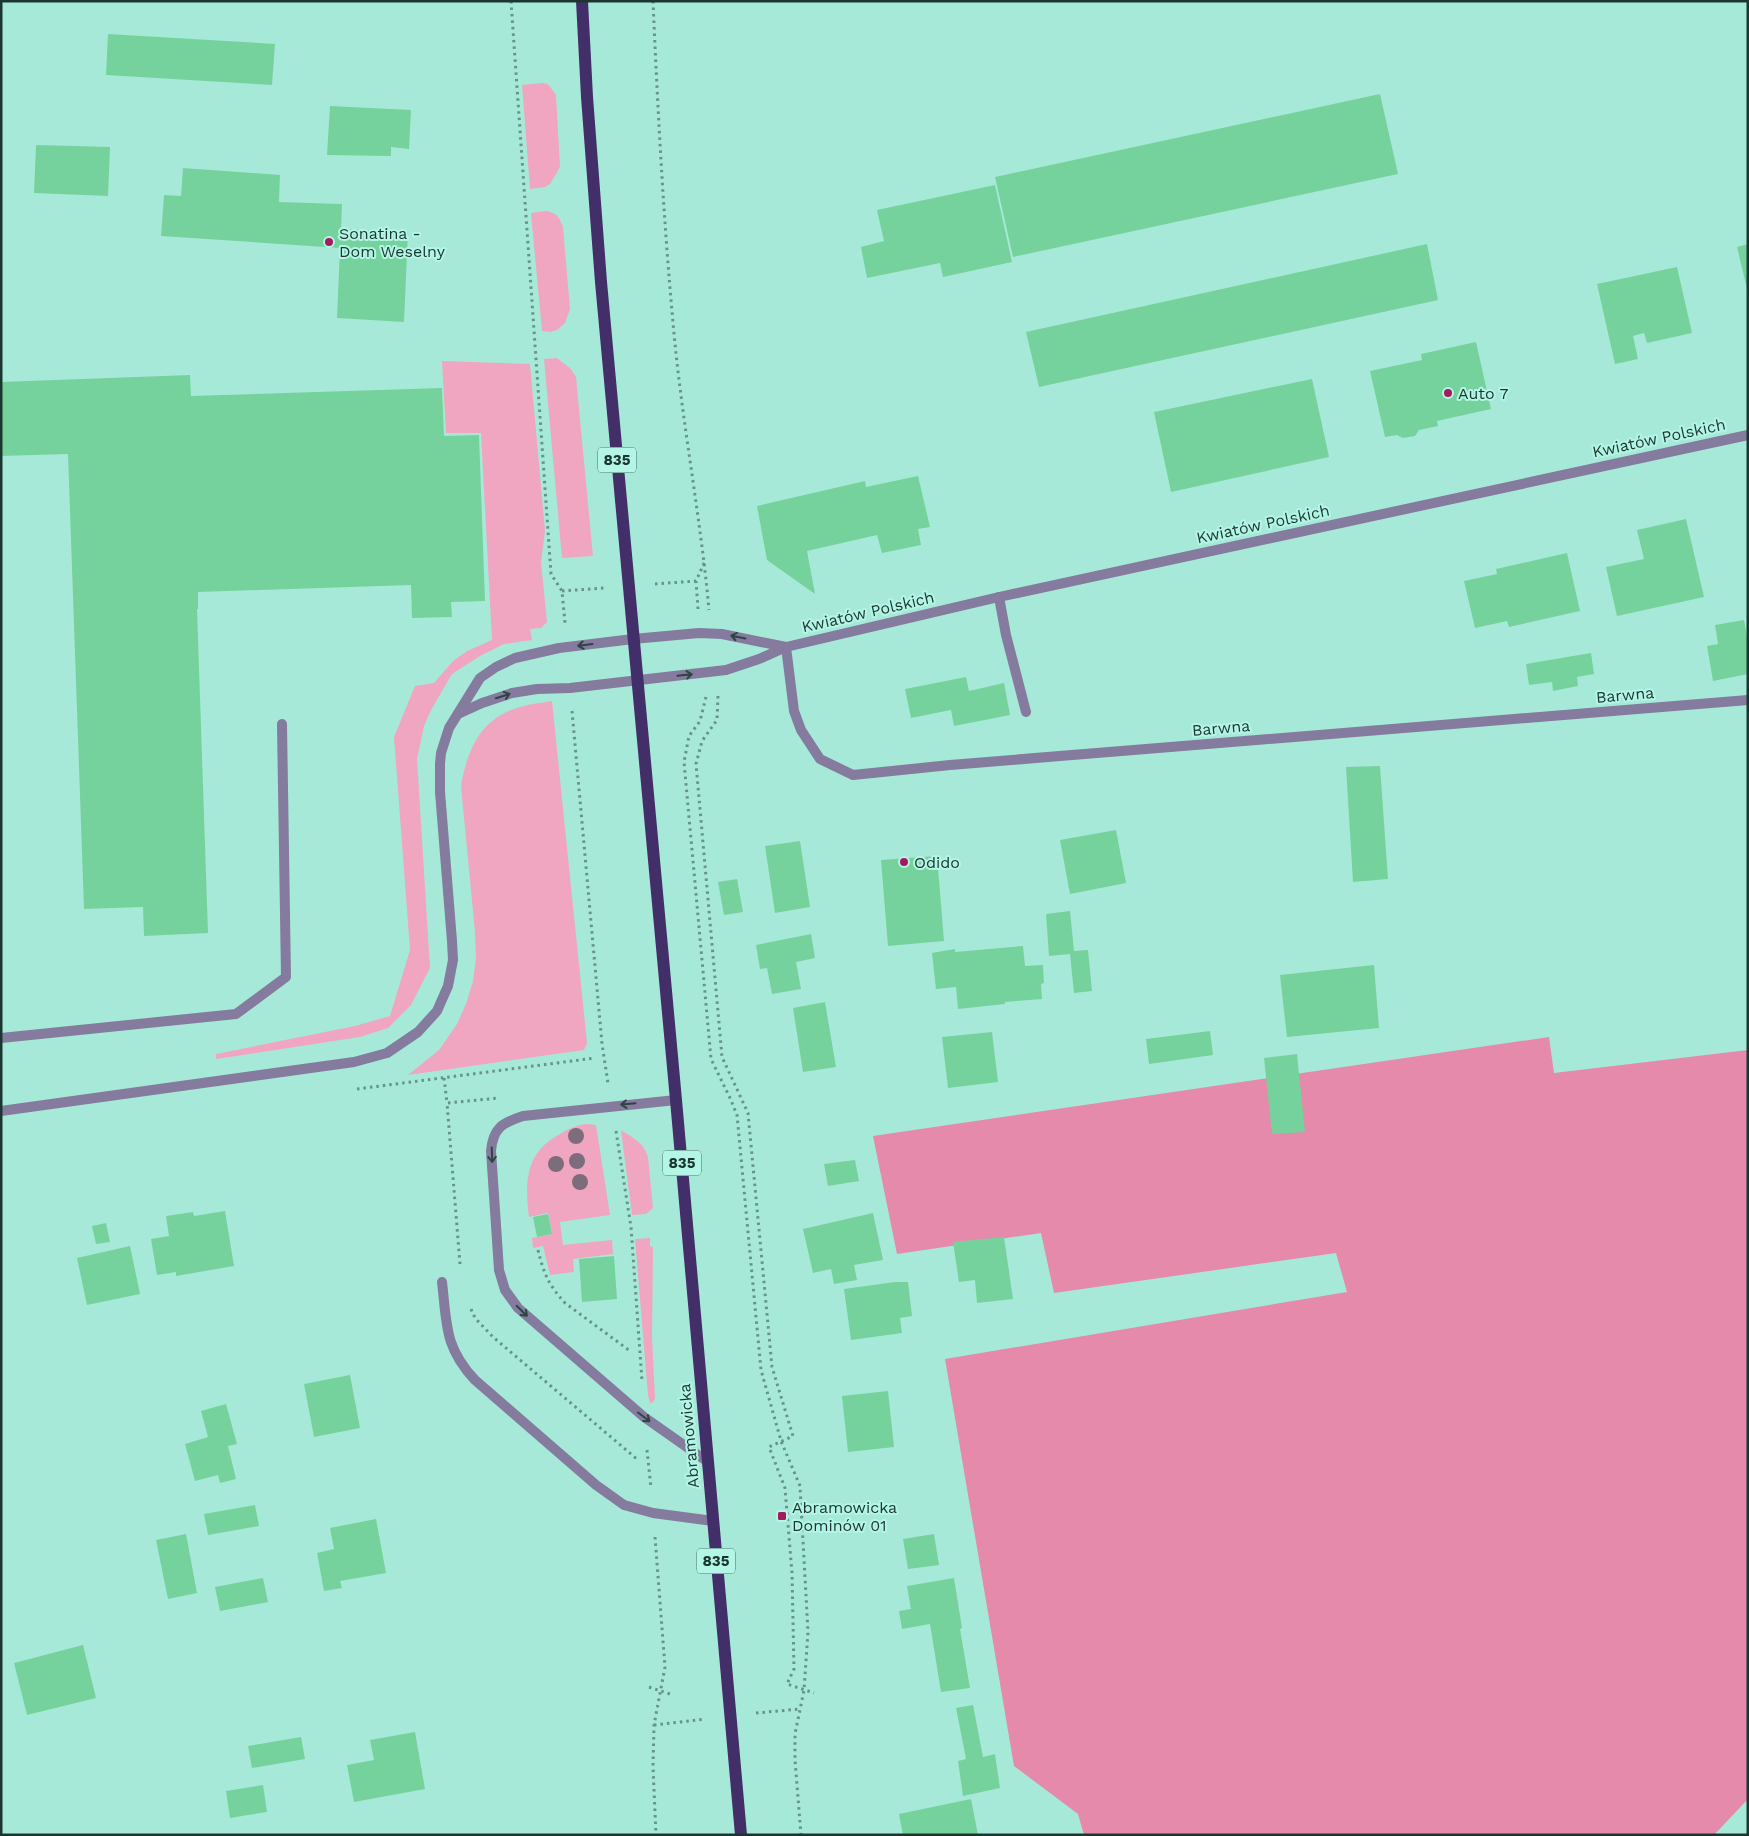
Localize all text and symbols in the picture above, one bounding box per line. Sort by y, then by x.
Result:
place label: Sonatina - Dom Weselny [339,224,446,261]
marker: Sonatina - Dom Weselny [323,236,335,248]
place label: Auto 7 [1458,384,1508,403]
marker: Auto 7 [1442,387,1454,399]
street label: Kwiatów Polskich [1591,415,1727,461]
road number: 835 [598,448,636,472]
street label: Kwiatów Polskich [1195,501,1331,547]
street label: Kwiatów Polskich [800,588,936,636]
one-way arrow [731,632,747,642]
one-way arrow [577,640,593,650]
one-way arrow [677,670,693,680]
street label: Barwna [1595,683,1655,707]
one-way arrow [495,691,511,701]
street label: Barwna [1191,716,1251,740]
place label: Odido [914,853,960,872]
marker: Odido [898,856,910,868]
one-way arrow [620,1099,636,1109]
one-way arrow [487,1147,496,1163]
road number: 835 [663,1150,701,1176]
one-way arrow [515,1304,527,1316]
street label: Abramowicka [675,1383,703,1489]
one-way arrow [637,1412,651,1422]
place label: Abramowicka Dominów 01 [792,1498,897,1535]
marker: Abramowicka Dominów 01 [776,1510,788,1522]
road number: 835 [697,1548,735,1574]

